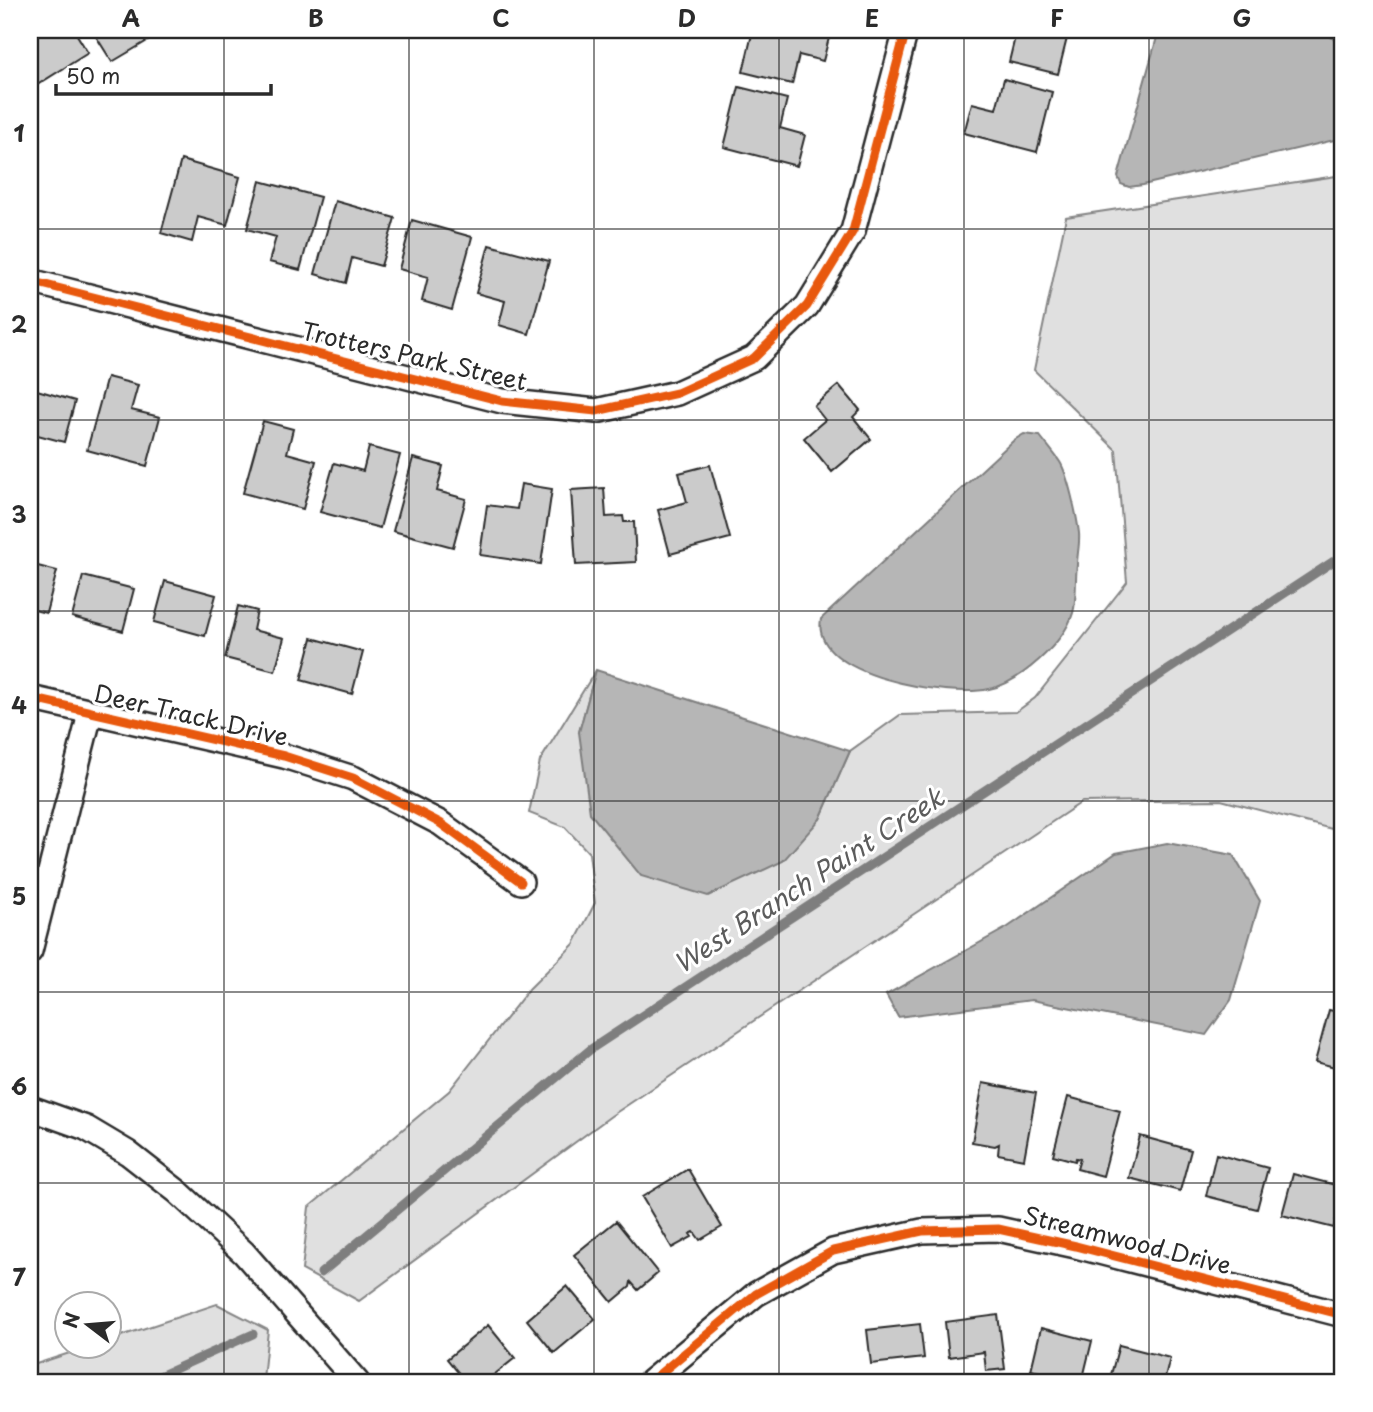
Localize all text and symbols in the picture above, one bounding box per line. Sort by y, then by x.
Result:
text: A [122,0,140,35]
text: B [308,0,324,35]
text: C [492,0,510,35]
text: D [678,0,696,35]
text: E [865,0,879,35]
text: F [1050,0,1064,35]
text: G [1233,0,1251,35]
scale bar [56,52,271,96]
text: 50 m [66,59,120,91]
text: 1 [14,115,25,150]
text: 2 [11,306,27,341]
street label: Trotters Park Street [298,312,531,399]
text: 3 [11,496,27,531]
street label: Deer Track Drive [91,674,292,754]
text: 4 [11,687,27,722]
water label: West Branch Paint Creek [665,777,952,982]
text: 5 [12,878,26,913]
text: 6 [11,1068,27,1103]
street label: Streamwood Drive [1020,1196,1235,1282]
text: 7 [12,1259,26,1294]
north arrow [52,1290,122,1360]
text: N [55,1309,86,1331]

